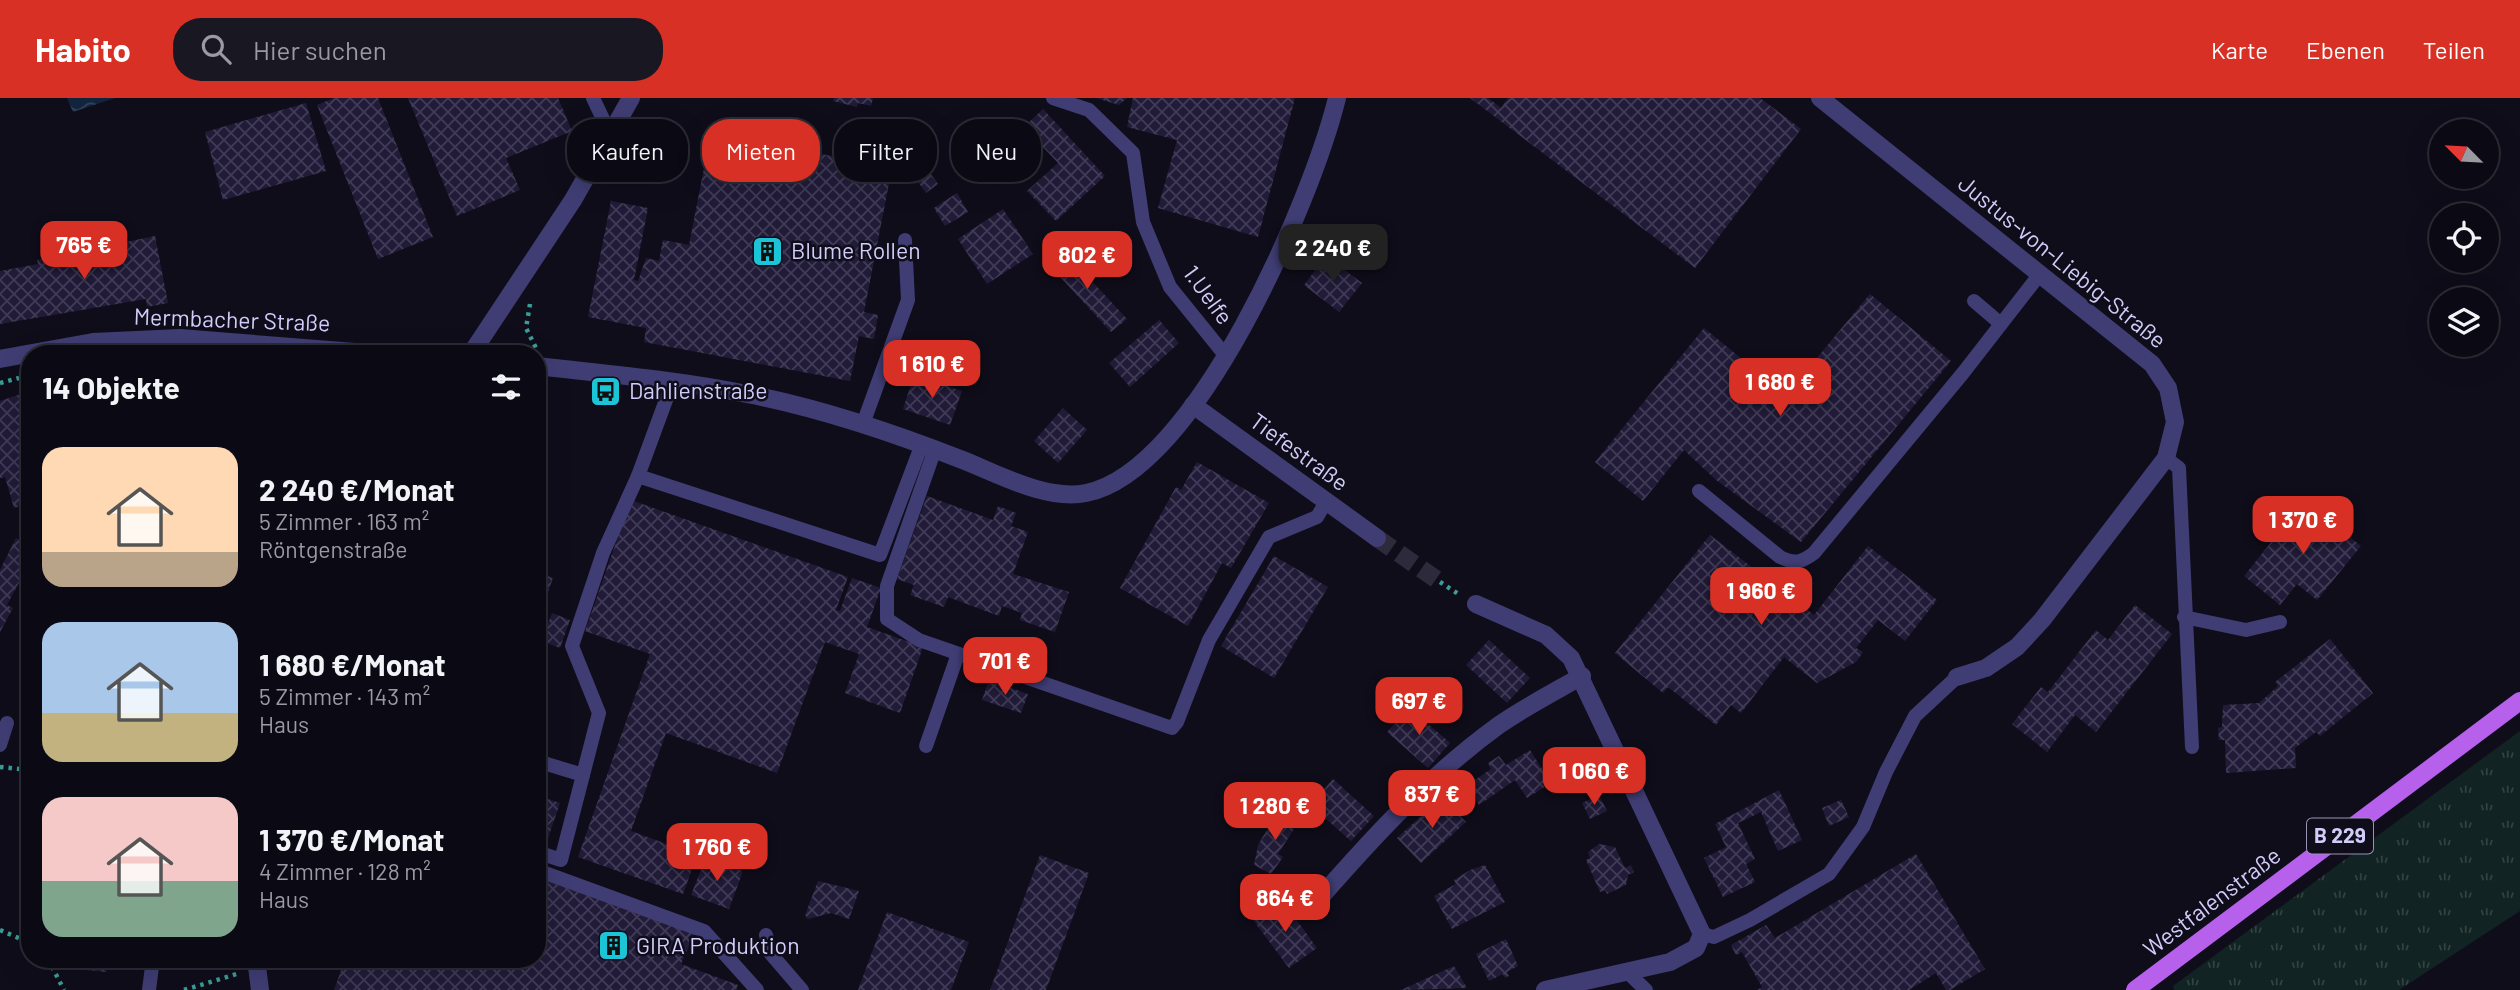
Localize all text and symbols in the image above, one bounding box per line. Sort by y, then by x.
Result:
search box [173,18,663,81]
text: Habito [35,29,131,69]
icon: search [197,30,235,68]
text: Hier suchen [253,34,387,65]
text: Karte [2211,35,2268,64]
text: Ebenen [2306,35,2385,64]
text: Teilen [2423,35,2485,64]
chip: Kaufen [567,119,688,182]
chip: Mieten [702,119,820,182]
chip: Filter [834,119,937,182]
chip: Neu [951,119,1041,182]
north arrow [2429,119,2499,189]
map controls [2429,119,2499,357]
street label: Justus-von-Liebig-Straße [1953,169,2172,354]
button: locate [2429,203,2499,273]
pin: 765 € [35,222,133,281]
pin: 2 240 € [1268,225,1398,284]
text: 765 € [56,230,112,258]
pin: 802 € [1038,232,1136,291]
text: 2 240 € [1295,233,1371,261]
building icon: Blume Rollen [751,234,785,268]
place label: Blume Rollen [791,236,921,264]
text: 802 € [1058,240,1116,268]
street label: 1.Uelfe [1178,259,1240,329]
button: layers [2429,287,2499,357]
street label: Mermbacher Straße [133,302,331,336]
pin: 1 610 € [867,341,997,400]
text: 1 610 € [899,349,965,377]
pin: 1 680 € [1715,358,1845,418]
text: 1 680 € [1745,367,1815,395]
icon: filters [487,368,525,406]
text: 14 Objekte [42,369,180,405]
bus stop icon: Dahlienstraße [589,374,623,408]
place label: Dahlienstraße [629,376,768,404]
street label: Tiefestraße [1245,406,1354,496]
text: 2 240 €/Monat [259,471,455,507]
icon: home [98,475,182,559]
pin: 1 370 € [2238,496,2368,556]
text: 1 370 € [2269,505,2337,533]
text: 5 Zimmer · 163 m² [259,507,429,535]
text: Röntgenstraße [259,535,408,563]
pin: 1 960 € [1696,568,1826,627]
text: 1 960 € [1726,576,1796,604]
pin: 701 € [956,638,1054,697]
text: 1 680 €/Monat [259,646,446,682]
text: 701 € [979,646,1031,674]
icon: home [98,650,182,734]
pin: 697 € [1370,678,1468,737]
text: 5 Zimmer · 143 m² [259,682,430,710]
text: 697 € [1391,686,1447,714]
text: Haus [259,710,309,738]
pin: 1 060 € [1529,748,1659,807]
text: 1 060 € [1559,756,1629,784]
pin: 837 € [1383,770,1481,830]
text: 837 € [1404,779,1460,807]
pin: 1 280 € [1210,782,1340,842]
text: 1 280 € [1240,791,1310,819]
road number: B 229 [2307,818,2373,854]
text: 1 370 €/Monat [259,821,445,857]
pin: 1 760 € [652,824,782,883]
icon: home [98,825,182,909]
text: 1 760 € [683,832,751,860]
street label: Westfalenstraße [2137,840,2286,962]
text: 4 Zimmer · 128 m² [259,857,431,885]
pin: 864 € [1236,874,1334,934]
text: 864 € [1256,883,1314,911]
text: Haus [259,885,309,913]
building icon: GIRA Produktion [596,929,630,963]
place label: GIRA Produktion [636,931,800,959]

